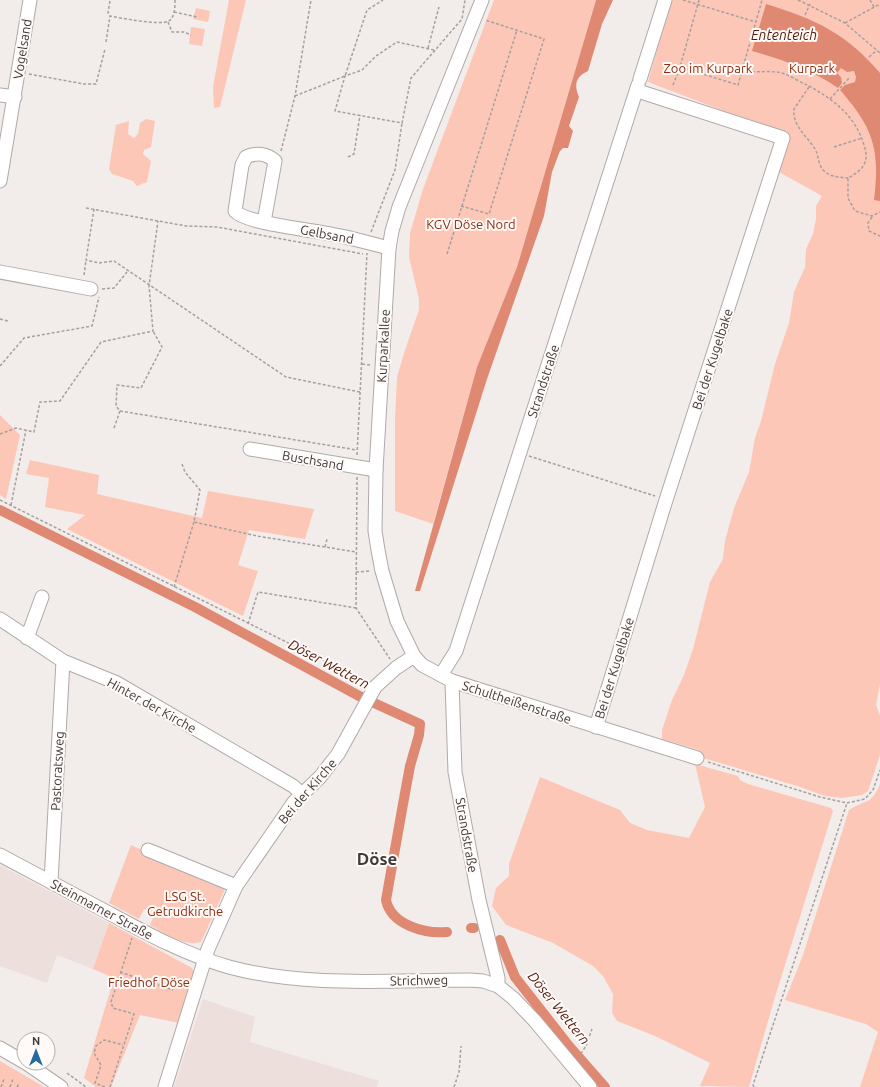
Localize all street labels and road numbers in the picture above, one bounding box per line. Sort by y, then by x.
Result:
street label: Vogelsand [10,18,34,80]
street label: Gelbsand [299,222,355,246]
street label: Bei der Kugelbake [689,307,735,411]
street label: Kurparkallee [374,309,392,383]
street label: Strandstraße [525,343,561,419]
street label: Buschsand [281,448,345,472]
street label: Bei der Kugelbake [592,616,636,720]
street label: Hinter der Kirche [105,675,199,735]
street label: Schultheißenstraße [461,678,573,726]
street label: Pastoratsweg [48,731,66,811]
street label: Bei der Kirche [275,756,339,826]
street label: Strandstraße [454,796,480,874]
street label: Steinmarner Straße [49,876,155,942]
street label: Strichweg [390,972,448,988]

